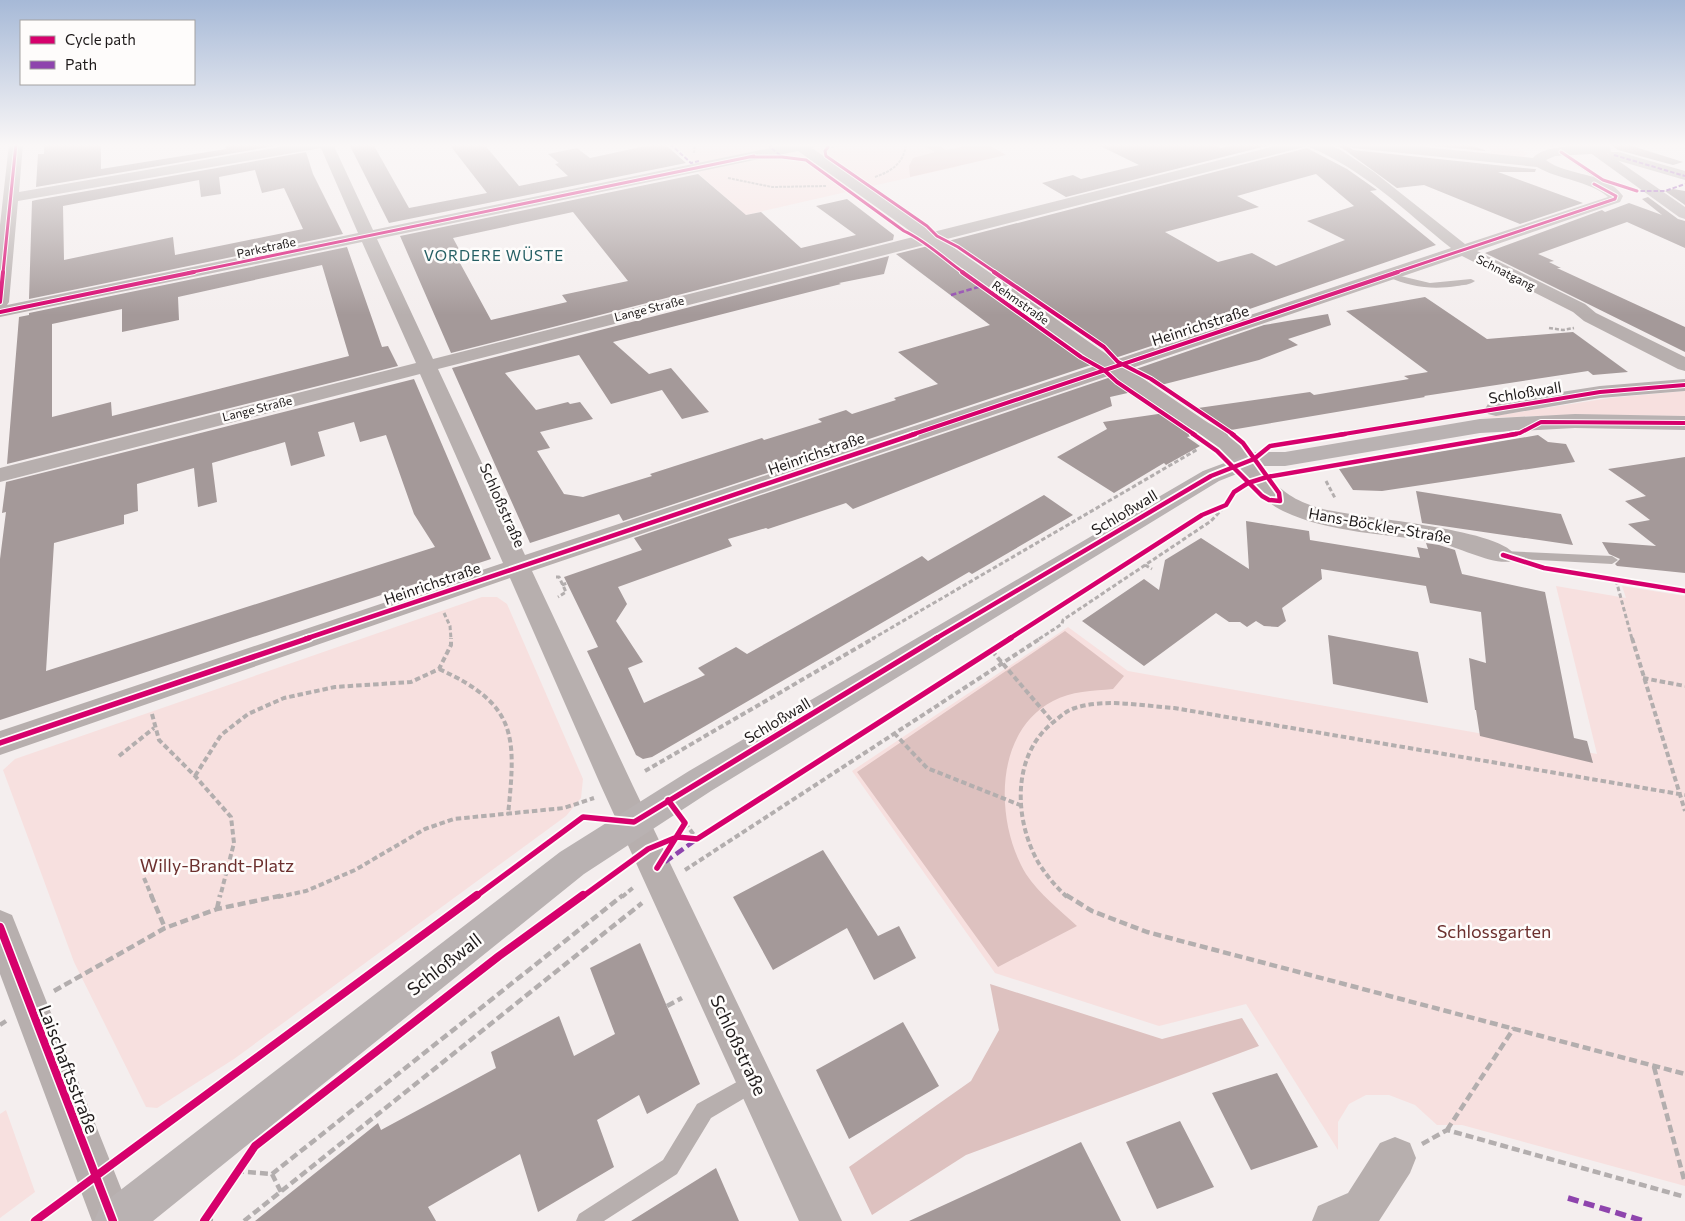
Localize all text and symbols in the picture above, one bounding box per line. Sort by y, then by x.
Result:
legend [20,20,195,85]
text: Cycle path [65,30,136,48]
text: Path [65,55,97,73]
street label: Parkstraße [235,234,297,260]
district label: VORDERE WÜSTE [424,246,564,264]
street label: Schnatgang [1474,251,1538,293]
street label: Rehmstraße [990,277,1052,327]
street label: Lange Straße [613,293,685,323]
street label: Heinrichstraße [1149,301,1251,349]
street label: Schloßwall [1487,377,1563,407]
street label: Lange Straße [221,393,293,423]
street label: Heinrichstraße [765,428,867,478]
street label: Schloßstraße [476,460,530,550]
street label: Schloßwall [1088,485,1160,539]
street label: Hans-Böckler-Straße [1307,504,1453,546]
street label: Heinrichstraße [381,558,483,608]
street label: Schloßwall [741,693,813,747]
park label: Willy-Brandt-Platz [140,854,294,876]
park label: Schlossgarten [1437,920,1551,942]
street label: Schloßwall [402,928,486,1000]
street label: Schloßstraße [706,991,772,1099]
street label: Laischaftsstraße [34,1001,104,1137]

